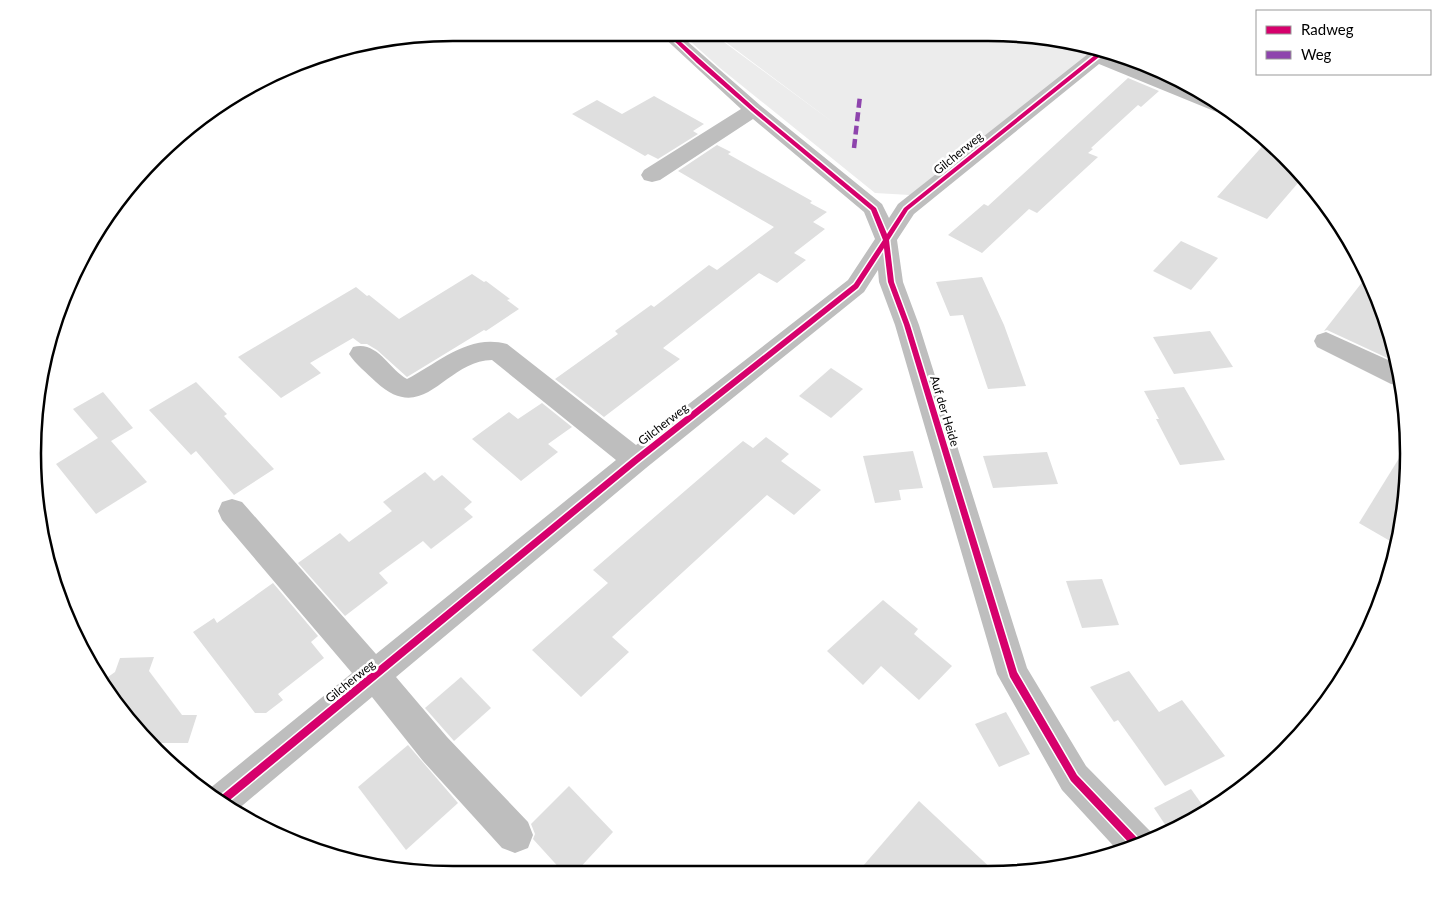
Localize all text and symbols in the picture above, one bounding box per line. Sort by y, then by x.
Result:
legend [1256,10,1431,75]
text: Radweg [1301,20,1354,38]
text: Weg [1301,45,1332,63]
street label: Gilcherweg [930,128,986,178]
street label: Auf der Heide [927,374,963,448]
street label: Gilcherweg [635,400,691,448]
street label: Gilcherweg [322,656,378,706]

